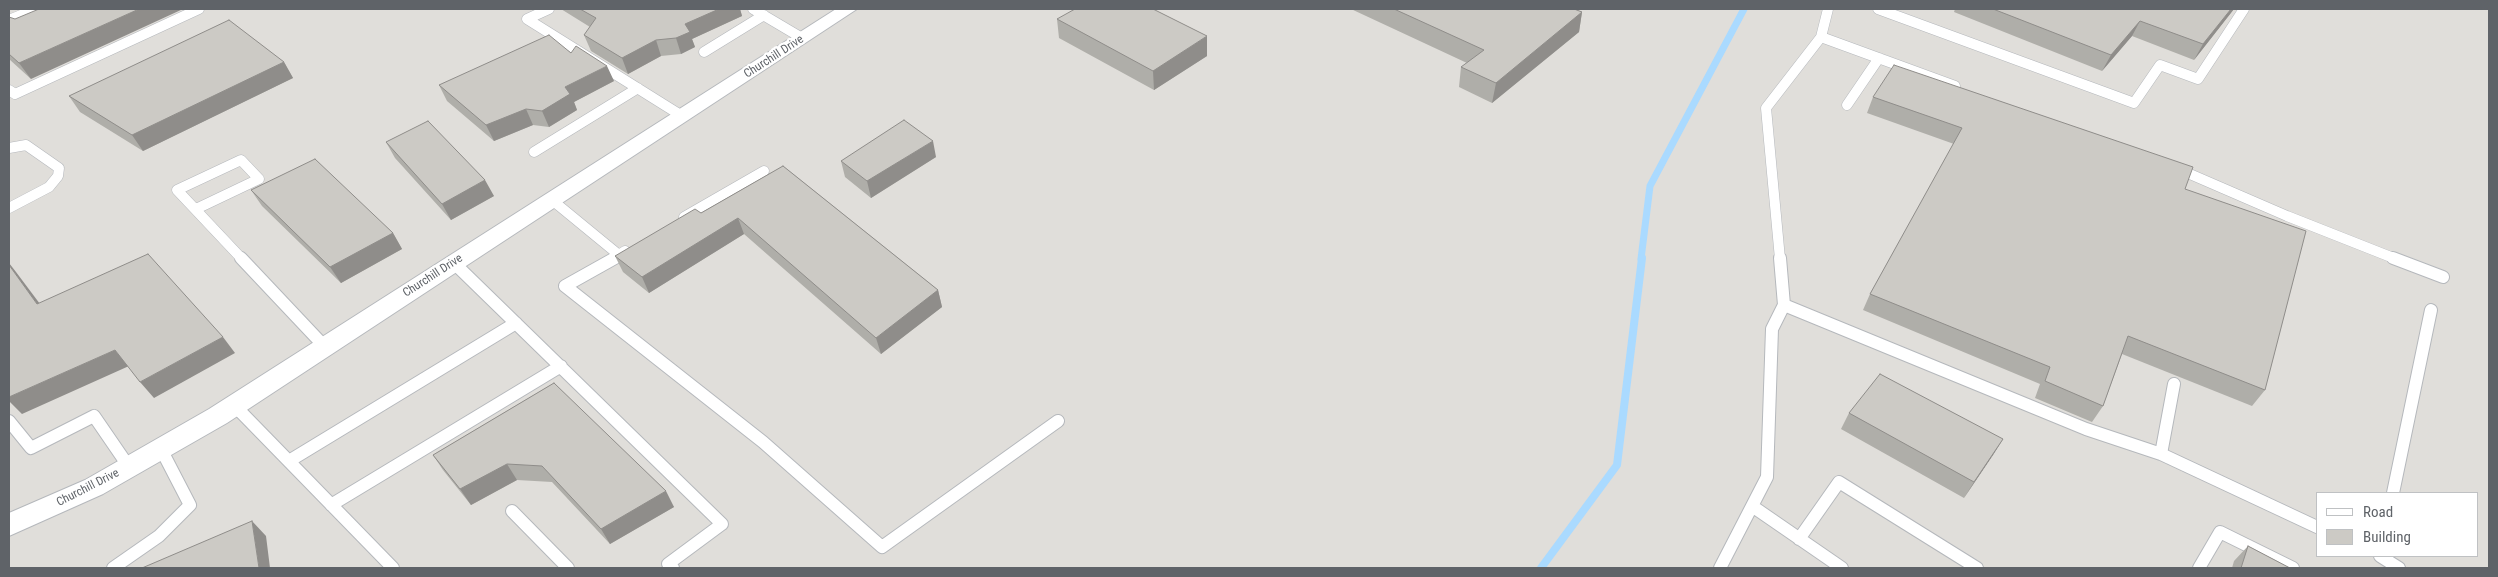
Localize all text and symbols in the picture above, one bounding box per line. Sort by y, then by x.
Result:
street label: Churchill Drive [741,32,807,82]
street label: Churchill Drive [400,251,466,301]
street label: Churchill Drive [54,466,122,510]
legend [2316,492,2478,557]
text: Road [2363,503,2393,521]
text: Building [2363,528,2411,546]

